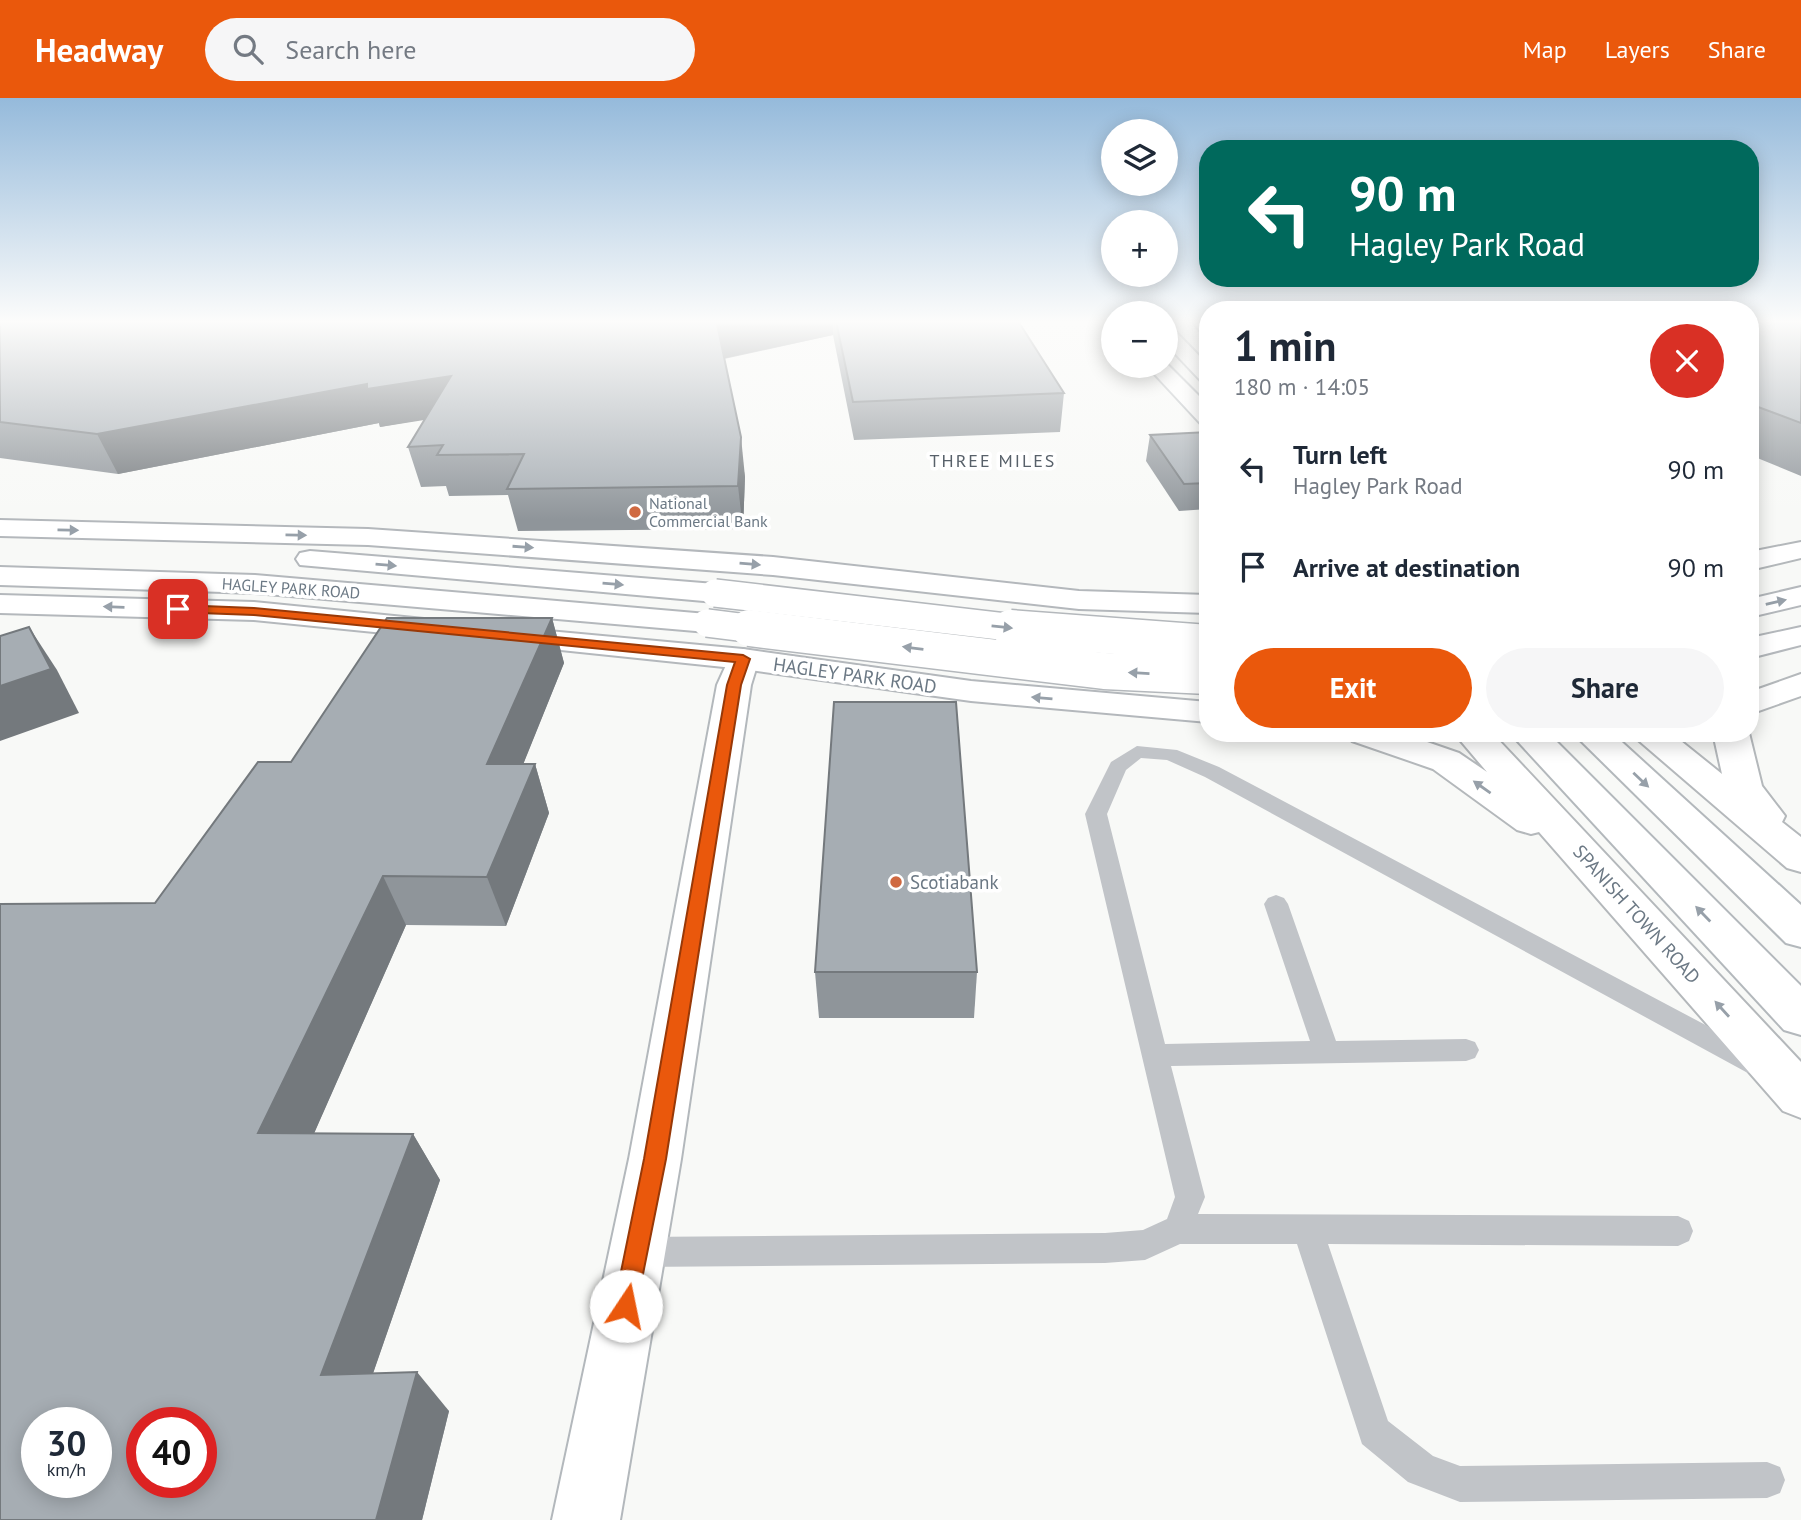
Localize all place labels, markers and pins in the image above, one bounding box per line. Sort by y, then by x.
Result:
place label: National Commercial Bank [649,493,768,531]
marker: National Commercial Bank [627,504,643,520]
pin [148,579,208,639]
place label: Scotiabank [910,870,999,894]
marker: Scotiabank [888,874,904,890]

